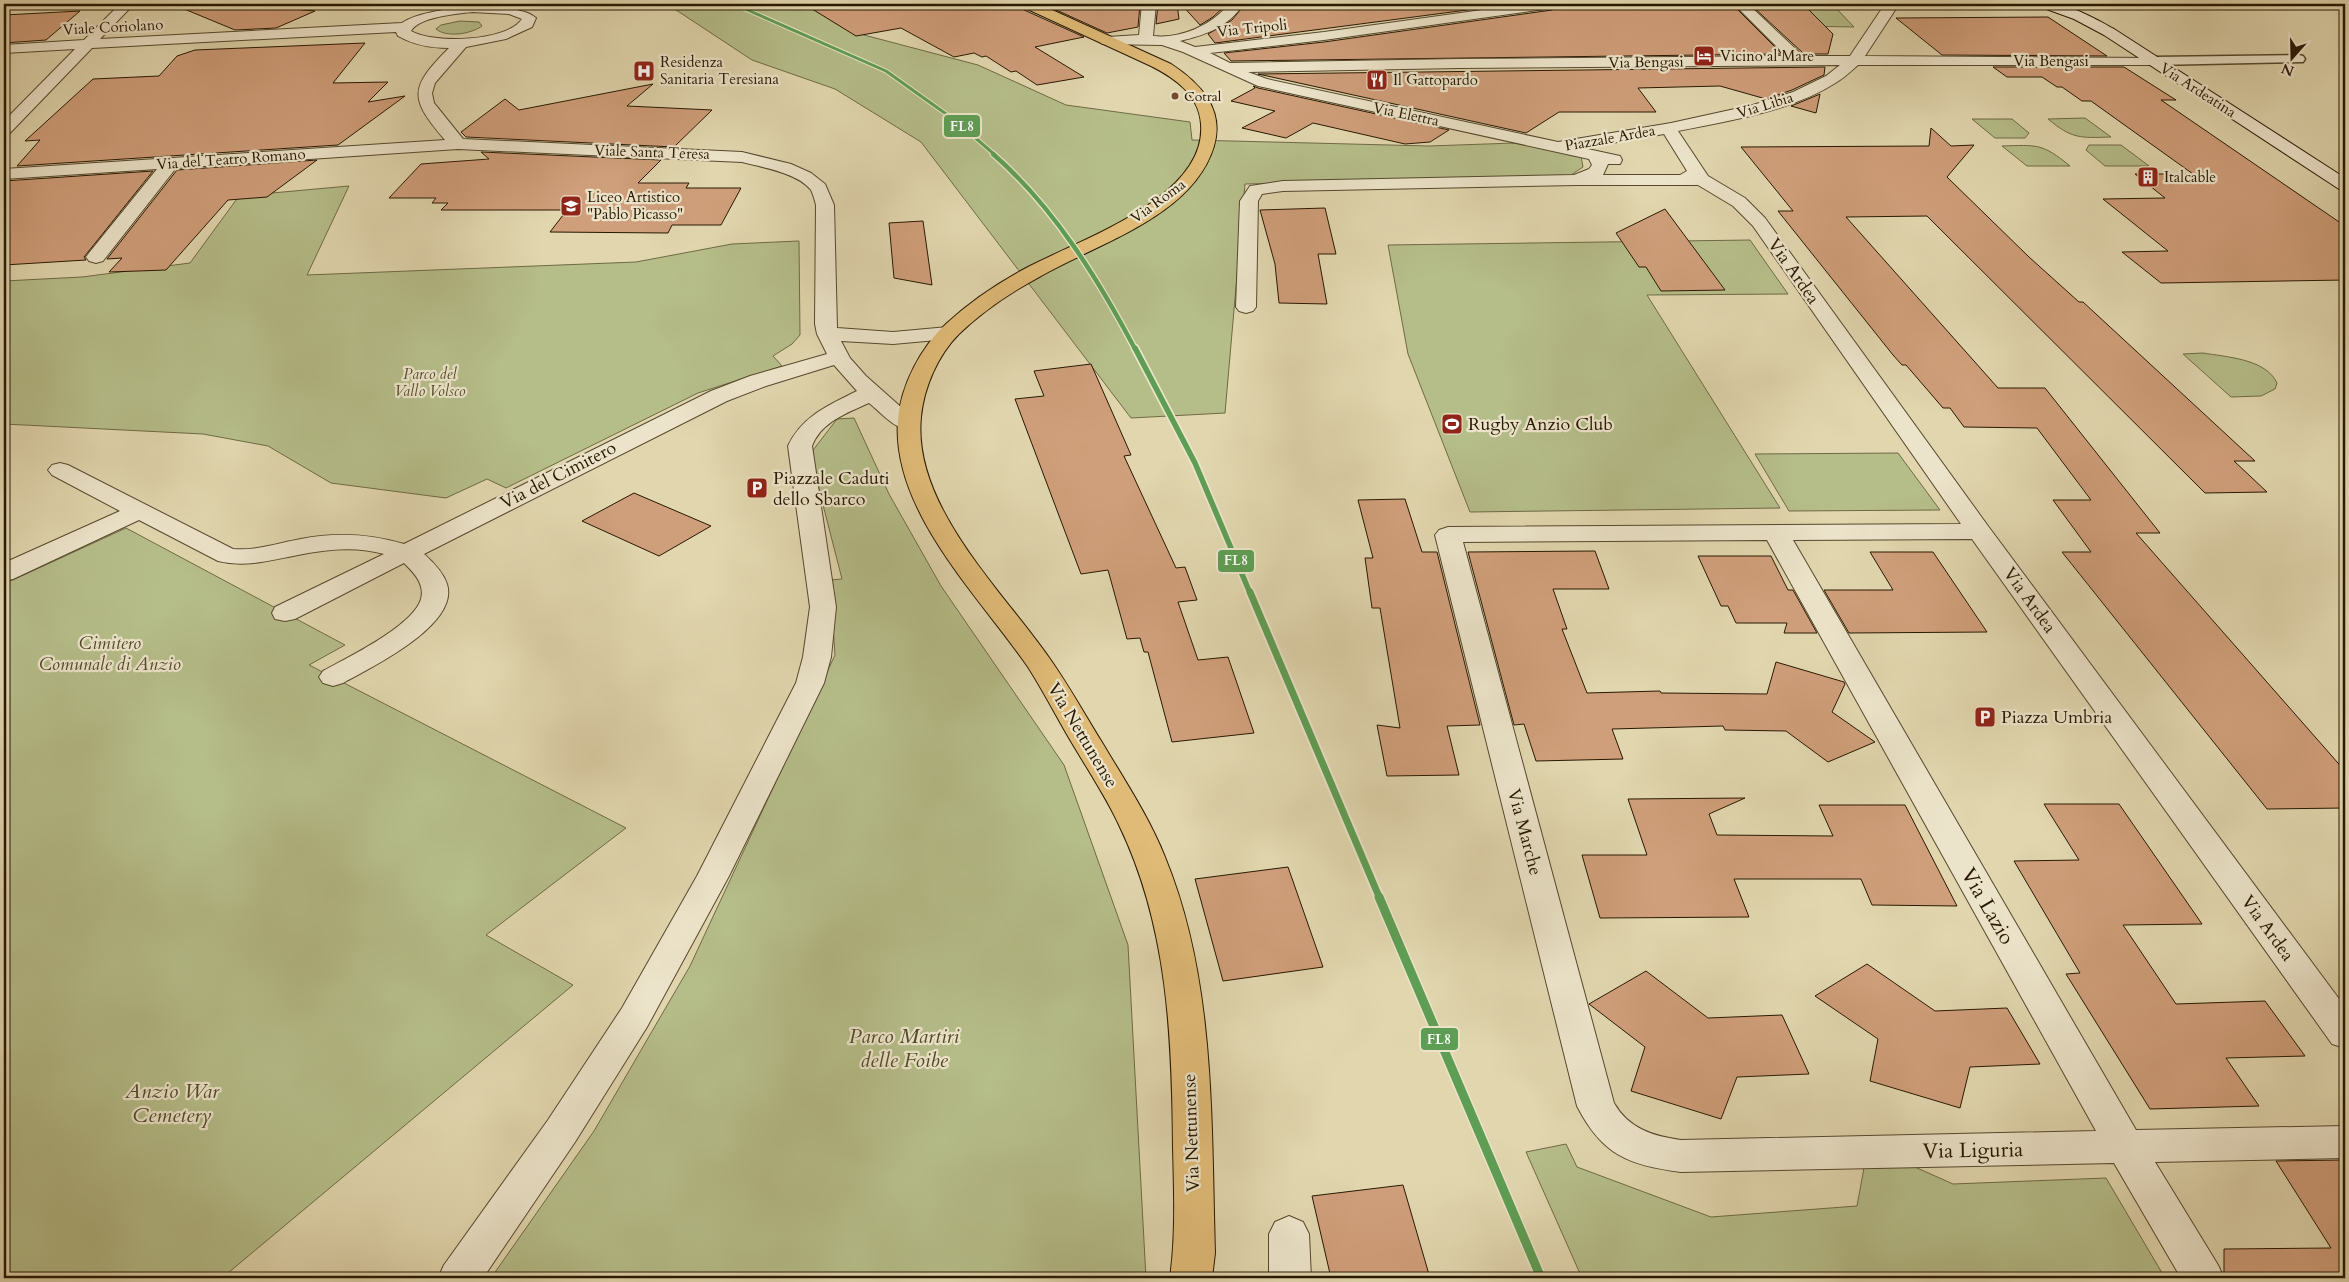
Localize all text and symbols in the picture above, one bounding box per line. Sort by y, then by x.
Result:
street label: Viale Coriolano [62,14,164,40]
street label: Via Tripoli [1216,14,1288,42]
north arrow [2266,32,2316,82]
hotel icon: Vicino al Mare [1692,44,1716,68]
place label: Vicino al Mare [1720,46,1814,66]
street label: Via Bengasi [1608,51,1684,73]
street label: Via Bengasi [2013,51,2089,71]
place label: Residenza Sanitaria Teresiana [660,52,780,89]
street label: Via Ardeatina [2156,58,2240,122]
hospital icon: Residenza Sanitaria Teresiana [632,59,656,83]
text: N [2279,59,2297,81]
restaurant icon: Il Gattopardo [1365,68,1389,92]
place label: Il Gattopardo [1393,70,1478,90]
place label: Cotral [1184,87,1222,106]
street label: Via Libia [1734,87,1796,123]
marker: Cotral [1170,91,1180,101]
street label: Via Elettra [1371,97,1441,131]
line badge: FL8 [943,114,981,138]
text: FL8 [950,117,974,136]
street label: Piazzale Ardea [1563,120,1657,156]
street label: Viale Santa Teresa [594,140,711,164]
street label: Via del Teatro Romano [156,144,306,174]
building icon: Italcable [2136,165,2160,189]
place label: Italcable [2164,167,2216,187]
street label: Via Roma [1126,174,1190,228]
place label: Liceo Artistico "Pablo Picasso" [587,187,683,224]
school or university icon: Liceo Artistico "Pablo Picasso" [559,194,583,218]
street label: Via Ardea [1762,233,1826,310]
park label: Parco del Vallo Volsco [394,364,466,401]
sports icon: Rugby Anzio Club [1440,412,1464,436]
place label: Rugby Anzio Club [1468,412,1613,437]
street label: Via del Cimitero [496,435,621,515]
place label: Piazzale Caduti dello Sbarco [773,466,890,512]
parking icon: Piazzale Caduti dello Sbarco [745,476,769,500]
line badge: FL8 [1217,549,1255,573]
text: FL8 [1224,551,1248,570]
street label: Via Ardea [1997,562,2062,638]
park label: Cimitero Comunale di Anzio [39,631,181,677]
street label: Via Nettunense [1041,678,1124,792]
parking icon: Piazza Umbria [1973,705,1997,729]
place label: Piazza Umbria [2001,705,2112,730]
street label: Via Marche [1501,786,1548,878]
street label: Via Lazio [1954,862,2021,950]
street label: Via Ardea [2235,890,2300,966]
park label: Parco Martiri delle Foibe [849,1022,960,1075]
line badge: FL8 [1420,1027,1459,1051]
text: FL8 [1427,1030,1451,1049]
street label: Via Nettunense [1177,1073,1206,1193]
park label: Anzio War Cemetery [124,1077,220,1130]
street label: Via Liguria [1922,1135,2024,1166]

